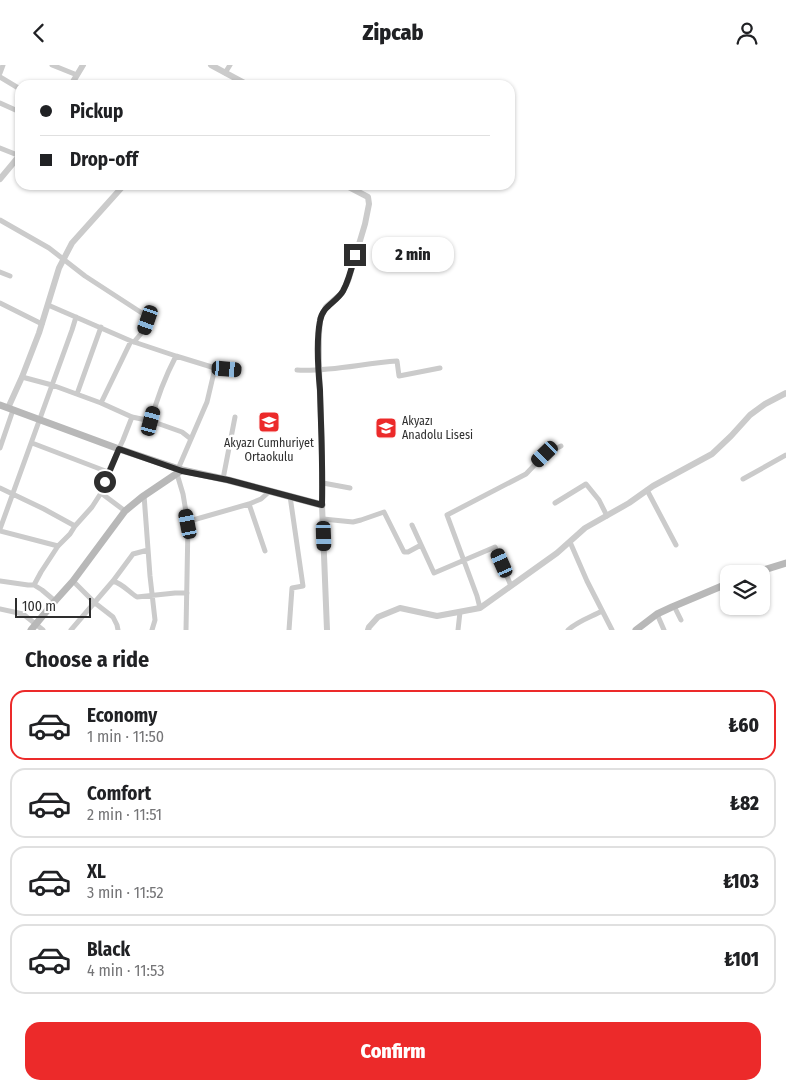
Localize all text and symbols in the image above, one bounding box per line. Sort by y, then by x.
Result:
icon: back [25,19,53,47]
text: Zipcab [362,19,424,46]
icon: person [733,19,761,47]
text: Pickup [70,100,123,123]
text: Drop-off [70,148,138,171]
callout: 2 min [372,237,455,273]
route end [344,244,366,266]
text: 2 min [395,245,431,264]
car [136,303,159,337]
car [211,360,242,378]
car [139,405,162,437]
school or university icon: Akyazı Cumhuriyet Ortaokulu [257,410,281,434]
place label: Akyazı Anadolu Lisesi [402,414,473,442]
school or university icon: Akyazı Anadolu Lisesi [374,416,398,440]
place label: Akyazı Cumhuriyet Ortaokulu [224,436,314,464]
car [528,438,561,470]
route start [94,471,116,493]
car [177,508,198,540]
car [315,521,332,551]
car [489,546,514,580]
map controls [720,565,770,615]
button: layers [720,565,770,615]
scale bar [15,595,91,618]
text: 100 m [22,598,56,615]
text: Choose a ride [25,646,149,673]
icon: car [27,703,72,748]
text: Economy [87,704,157,727]
text: ₺60 [728,714,759,737]
text: 1 min · 11:50 [87,727,164,746]
icon: car [27,781,72,826]
text: Comfort [87,782,151,805]
text: ₺82 [730,792,759,815]
text: 2 min · 11:51 [87,805,162,824]
icon: car [27,859,72,904]
text: XL [87,860,106,883]
text: ₺103 [723,870,759,893]
text: 3 min · 11:52 [87,883,164,902]
icon: car [27,937,72,982]
text: Black [87,938,130,961]
text: ₺101 [724,948,759,971]
text: 4 min · 11:53 [87,961,164,980]
button: Confirm [25,1022,761,1080]

